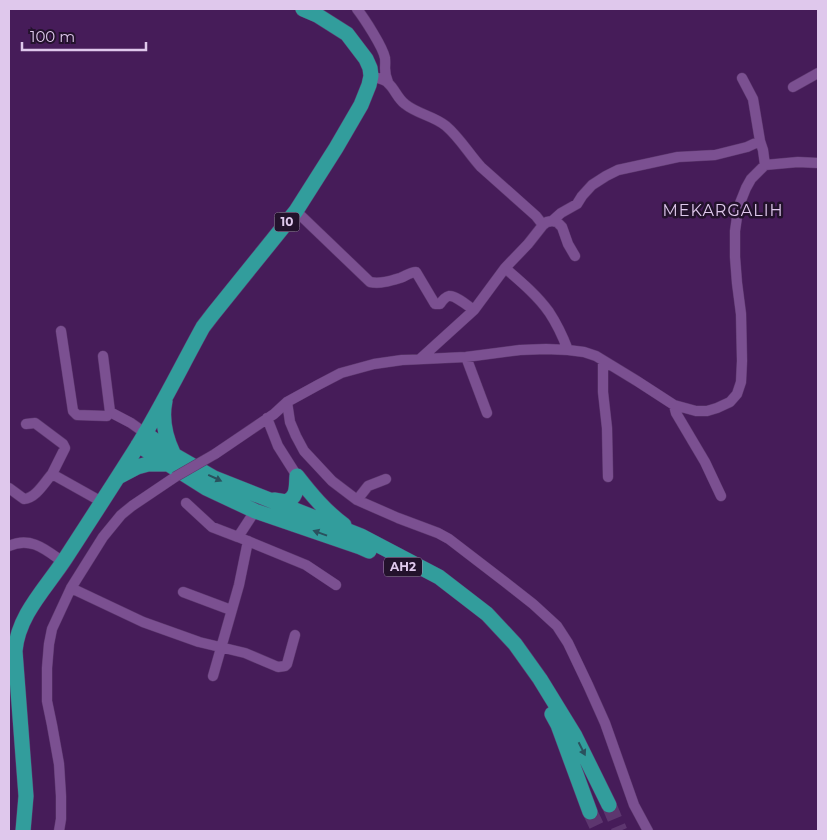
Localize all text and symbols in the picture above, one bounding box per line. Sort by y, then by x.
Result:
scale bar [22,20,146,52]
text: 100 m [30,27,75,46]
district label: MEKARGALIH [662,201,784,220]
road number: 10 [274,212,300,232]
one-way arrow [208,474,222,482]
one-way arrow [312,529,327,537]
road number: AH2 [384,558,422,576]
one-way arrow [578,742,586,756]

